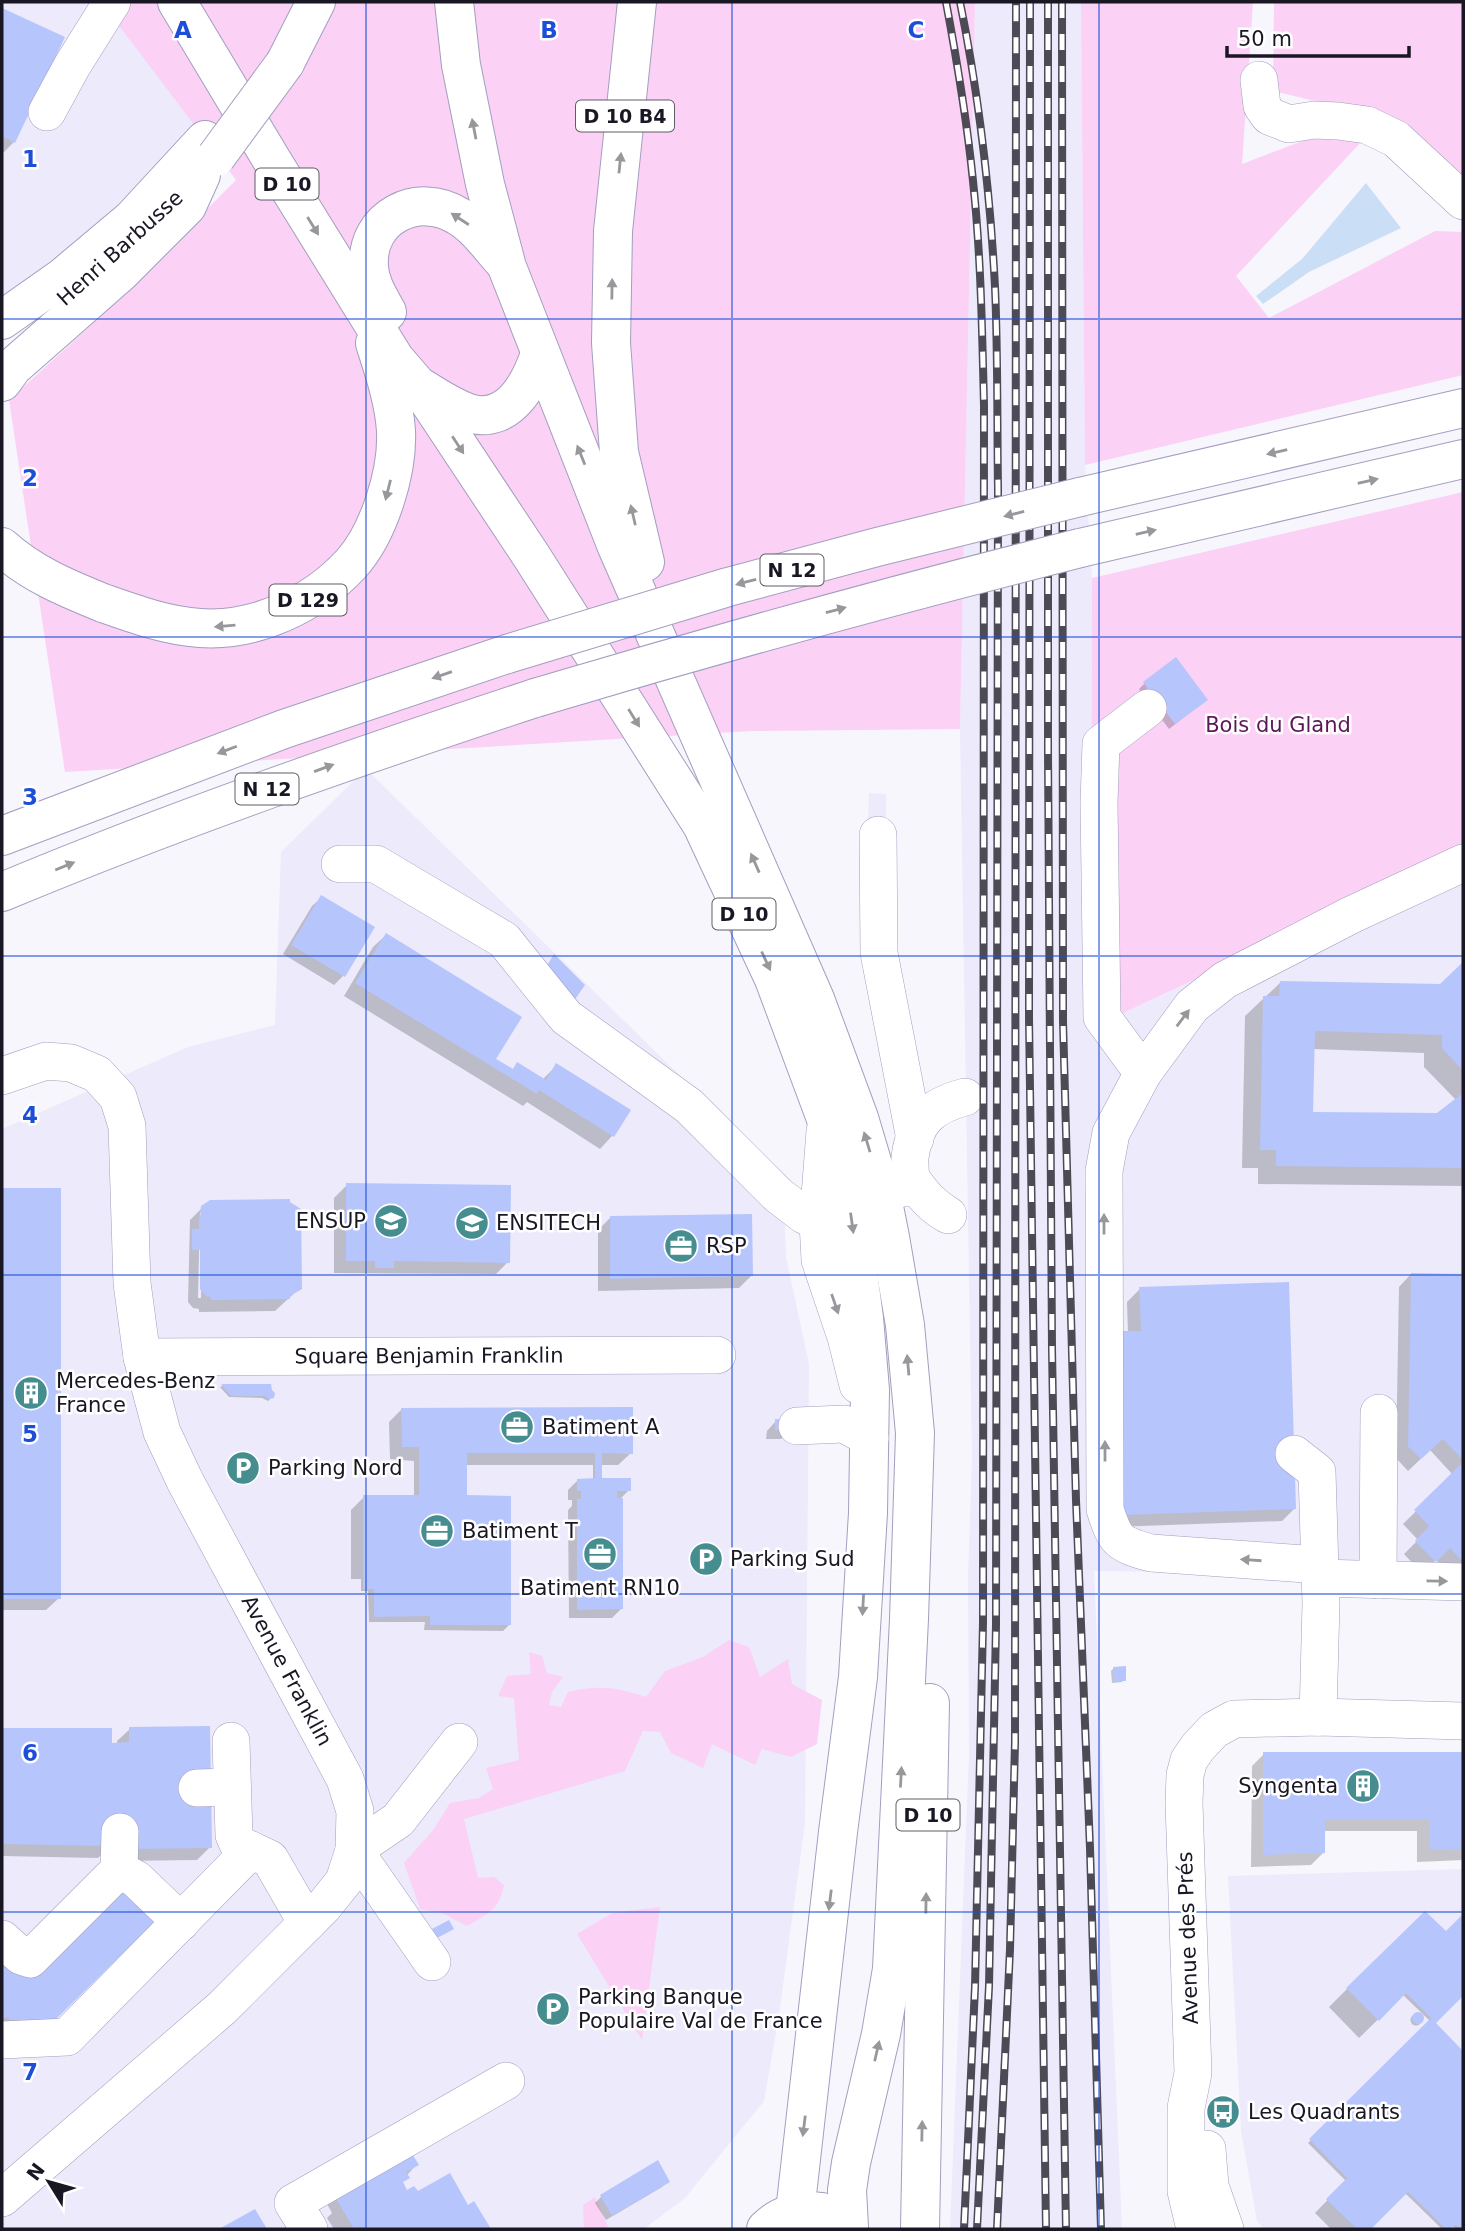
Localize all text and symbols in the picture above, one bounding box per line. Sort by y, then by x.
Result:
scale bar [1227,14,1409,58]
text: A [174,17,192,43]
text: B [540,17,558,43]
text: C [908,17,924,43]
text: 50 m [1238,27,1292,51]
road number: D 10 B4 [576,100,674,132]
one-way arrow [468,118,479,140]
text: 1 [22,146,38,172]
one-way arrow [615,152,626,174]
road number: D 10 [256,168,318,200]
street label: Henri Barbusse [52,185,188,311]
one-way arrow [450,212,470,225]
one-way arrow [306,216,319,235]
one-way arrow [606,278,618,300]
one-way arrow [451,435,464,454]
one-way arrow [575,445,586,466]
one-way arrow [1266,446,1288,457]
text: 2 [22,465,38,491]
one-way arrow [1357,475,1379,486]
one-way arrow [382,479,393,501]
one-way arrow [627,504,638,526]
one-way arrow [1003,509,1025,520]
one-way arrow [1135,527,1157,538]
road number: N 12 [760,554,824,586]
one-way arrow [735,578,756,588]
road number: D 129 [270,584,346,615]
one-way arrow [826,605,847,615]
one-way arrow [214,621,236,632]
one-way arrow [432,671,453,681]
one-way arrow [628,708,641,728]
park label: Bois du Gland [1205,713,1351,737]
one-way arrow [217,744,238,755]
one-way arrow [313,762,334,773]
road number: N 12 [236,774,298,804]
text: 3 [22,784,38,810]
one-way arrow [749,853,761,873]
one-way arrow [55,860,76,871]
road number: D 10 [712,898,776,930]
one-way arrow [761,950,772,971]
one-way arrow [1176,1009,1190,1027]
text: 4 [22,1102,38,1128]
one-way arrow [861,1131,871,1152]
school or university icon: ENSUP [372,1202,410,1240]
school or university icon: ENSITECH [453,1204,491,1242]
place label: ENSUP [296,1209,366,1233]
place label: ENSITECH [496,1211,601,1235]
one-way arrow [846,1212,857,1234]
one-way arrow [1098,1212,1110,1234]
office icon: RSP [662,1227,700,1265]
place label: RSP [706,1234,747,1258]
one-way arrow [830,1293,841,1314]
street label: Square Benjamin Franklin [294,1344,564,1368]
one-way arrow [902,1354,913,1376]
place label: Mercedes-Benz France [56,1369,215,1417]
building icon: Mercedes-Benz France [12,1374,50,1412]
office icon: Batiment A [498,1408,536,1446]
place label: Batiment A [542,1415,660,1439]
text: 5 [22,1421,38,1447]
one-way arrow [1099,1440,1111,1462]
parking icon: Parking Nord [224,1449,262,1487]
place label: Parking Nord [268,1456,403,1480]
office icon: Batiment T [418,1512,456,1550]
place label: Batiment T [462,1519,578,1543]
office icon: Batiment RN10 [581,1535,619,1573]
parking icon: Parking Sud [687,1540,725,1578]
place label: Parking Sud [730,1547,855,1571]
one-way arrow [1240,1554,1262,1565]
one-way arrow [1426,1575,1448,1587]
place label: Batiment RN10 [520,1576,680,1600]
street label: Avenue Franklin [237,1591,337,1750]
one-way arrow [857,1595,868,1617]
text: 6 [22,1740,38,1766]
one-way arrow [896,1765,907,1787]
building icon: Syngenta [1344,1767,1382,1805]
place label: Syngenta [1238,1774,1338,1798]
road number: D 10 [897,1800,960,1830]
street label: Avenue des Prés [1173,1851,1203,2025]
one-way arrow [825,1889,836,1911]
one-way arrow [921,1892,932,1914]
place label: Parking Banque Populaire Val de France [578,1985,823,2033]
parking icon: Parking Banque Populaire Val de France [534,1990,572,2028]
one-way arrow [872,2040,883,2062]
text: 7 [22,2059,38,2085]
bus stop icon: Les Quadrants [1204,2093,1242,2131]
place label: Les Quadrants [1248,2100,1400,2124]
one-way arrow [799,2115,810,2137]
one-way arrow [916,2120,927,2142]
north arrow [14,2147,84,2217]
text: N [22,2159,49,2185]

